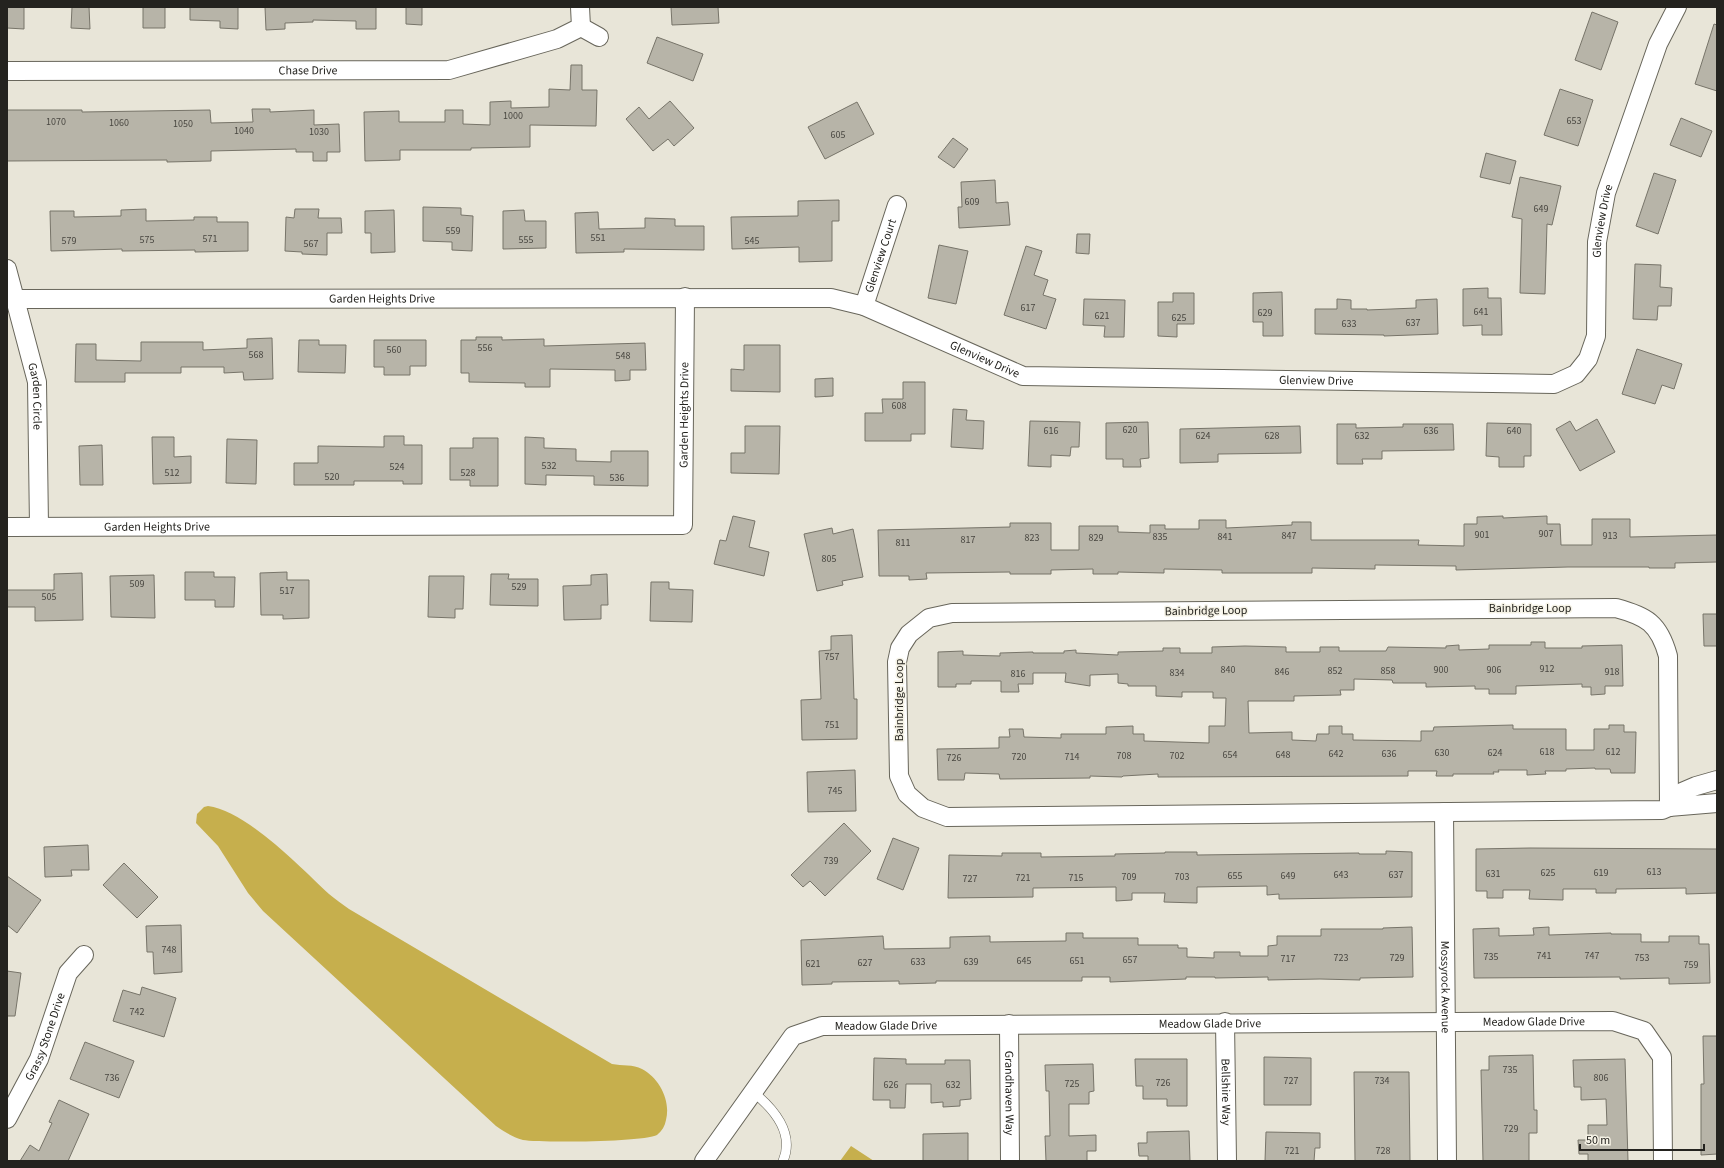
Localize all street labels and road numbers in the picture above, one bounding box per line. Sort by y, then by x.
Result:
street label: Chase Drive [279,62,338,79]
street label: Glenview Drive [1588,182,1617,258]
street label: Glenview Court [860,216,900,295]
street label: Garden Heights Drive [329,290,435,307]
street label: Glenview Drive [947,336,1022,382]
street label: Garden Circle [24,361,46,430]
street label: Garden Heights Drive [675,362,693,468]
street label: Glenview Drive [1279,371,1354,389]
street label: Garden Heights Drive [104,518,210,535]
street label: Bainbridge Loop [1489,600,1572,617]
street label: Bainbridge Loop [1165,602,1248,620]
street label: Bainbridge Loop [891,658,908,741]
street label: Mossyrock Avenue [1437,941,1454,1033]
street label: Grassy Stone Drive [20,990,69,1084]
street label: Meadow Glade Drive [1483,1013,1585,1030]
street label: Meadow Glade Drive [1159,1015,1261,1032]
street label: Meadow Glade Drive [835,1017,937,1034]
street label: Grandhaven Way [1001,1051,1018,1136]
street label: Bellshire Way [1217,1058,1235,1126]

